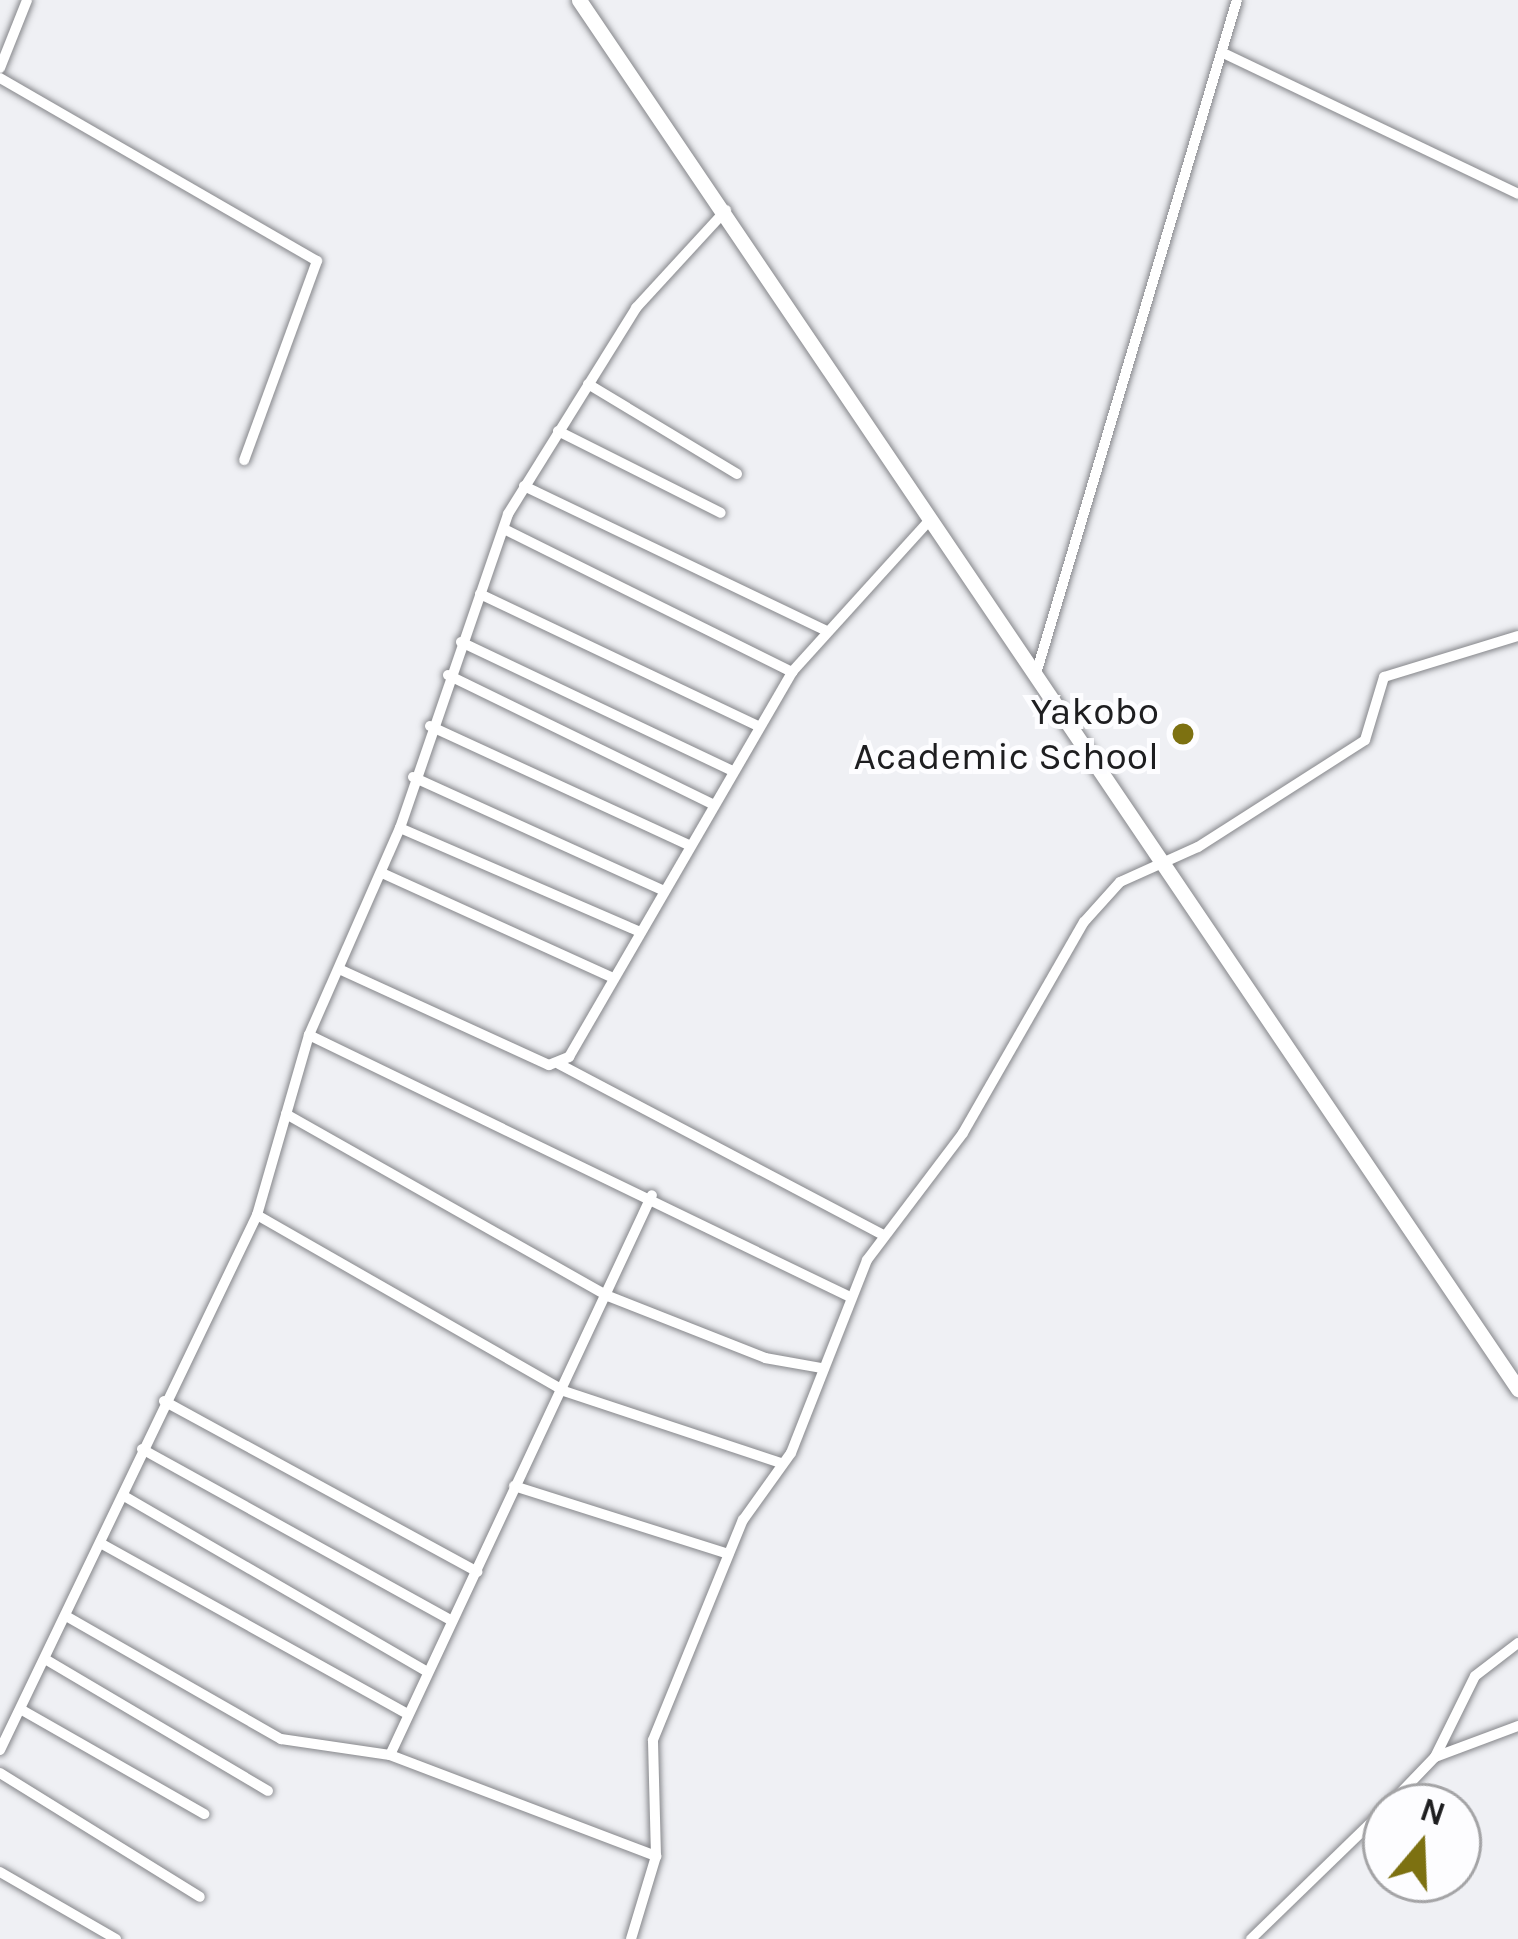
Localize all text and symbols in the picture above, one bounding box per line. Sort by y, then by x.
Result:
place label: Yakobo Academic School [854,689,1159,780]
marker: Yakobo Academic School [1170,721,1196,747]
north arrow [1362,1783,1482,1903]
text: N [1415,1790,1450,1834]

